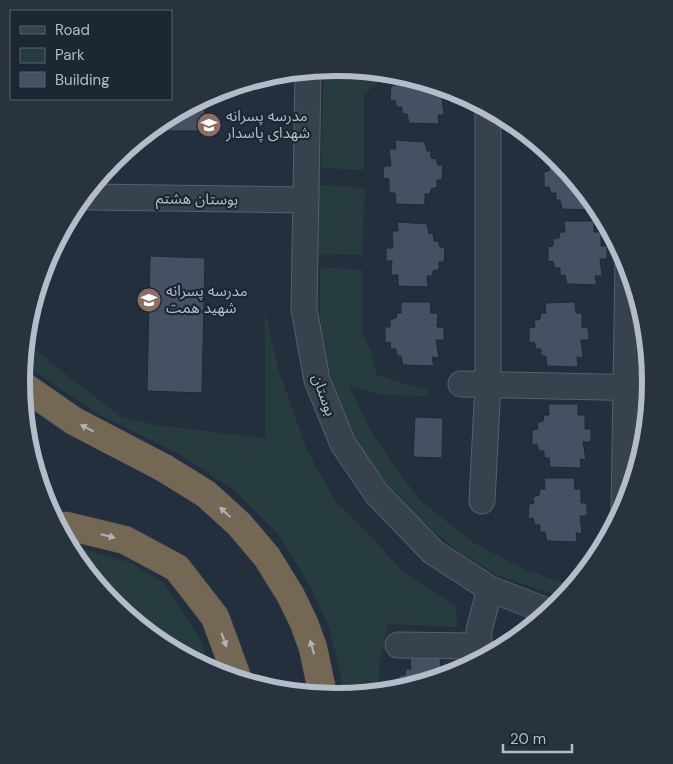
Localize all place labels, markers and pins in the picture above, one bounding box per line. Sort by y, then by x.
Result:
place label: مدرسه پسرانه شهدای پاسدار [225,106,310,143]
school or university icon: مدرسه پسرانه شهدای پاسدار [196,112,222,138]
place label: مدرسه پسرانه شهید همت [166,281,248,318]
school or university icon: مدرسه پسرانه شهید همت [136,287,162,313]

